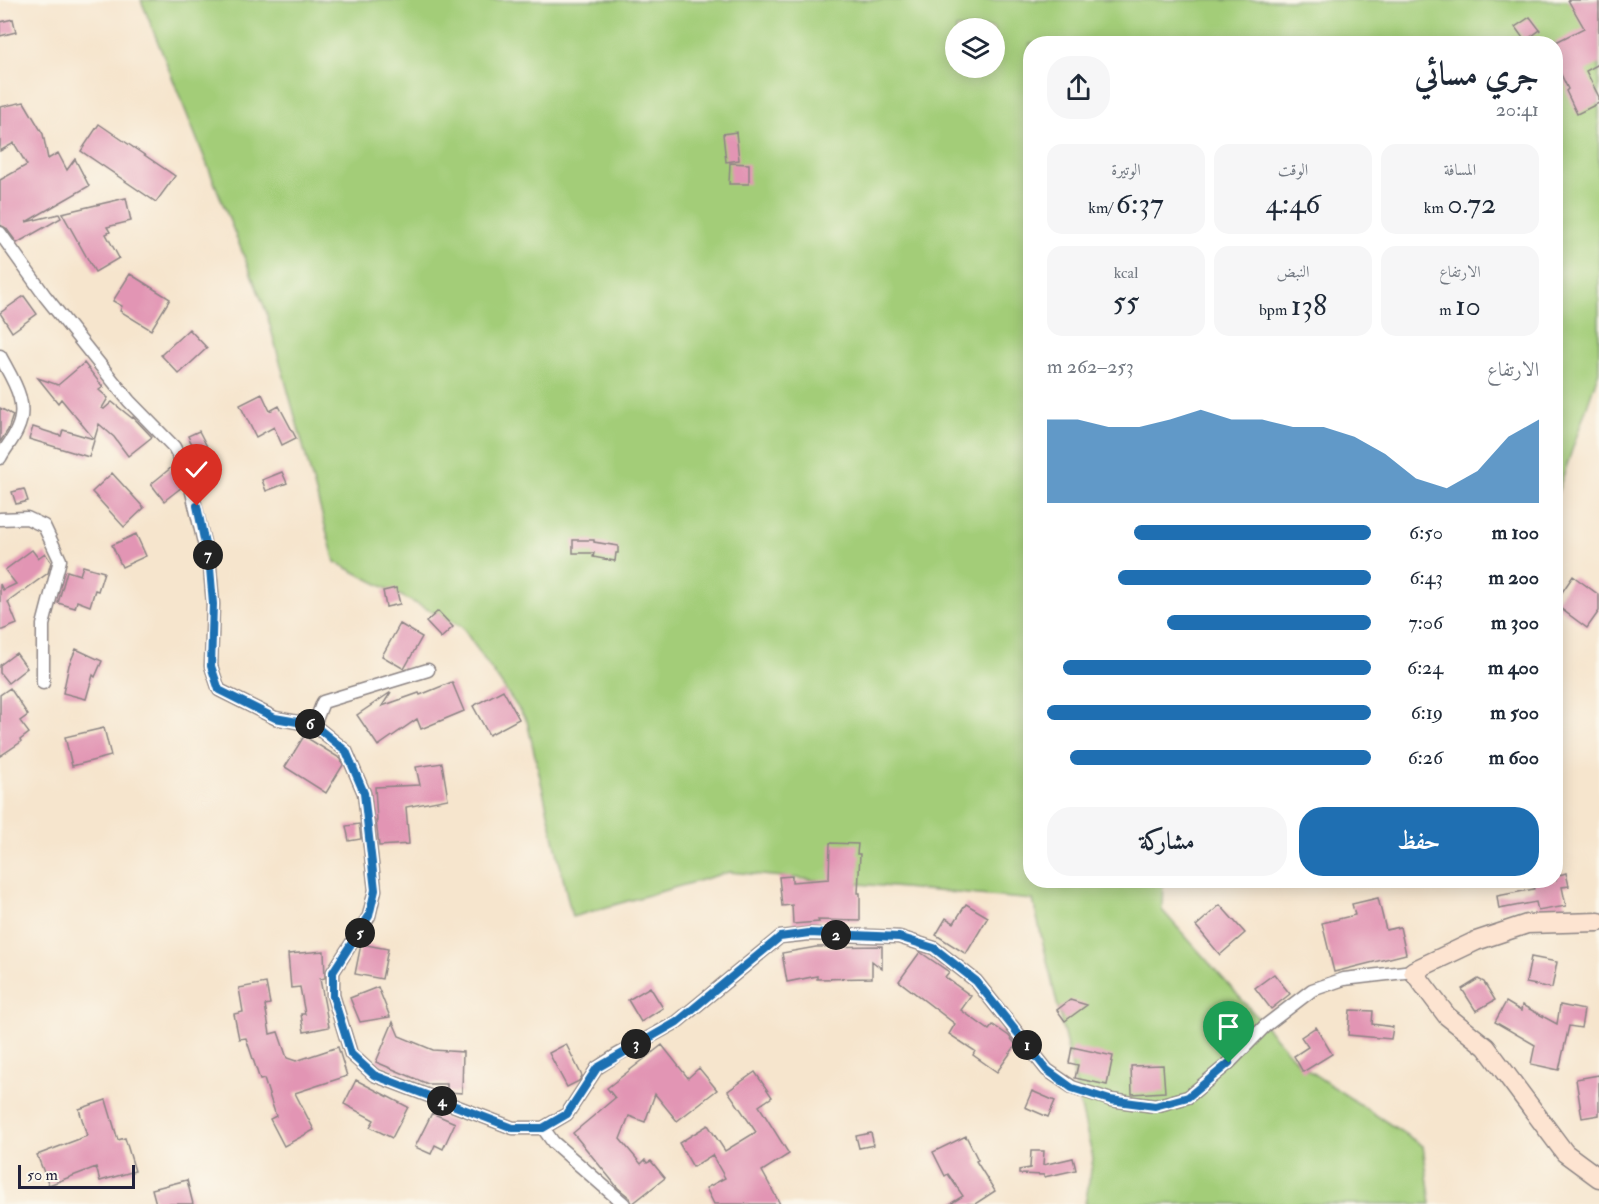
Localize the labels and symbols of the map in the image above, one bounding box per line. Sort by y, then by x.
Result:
pin [171,444,222,506]
pin: 7 [193,540,223,570]
pin: 6 [295,709,325,739]
pin: 5 [345,918,375,948]
pin: 2 [821,920,851,950]
pin [1203,1001,1254,1063]
pin: 3 [621,1029,651,1059]
pin: 1 [1012,1030,1042,1060]
pin: 4 [427,1086,457,1116]
scale bar [18,1162,135,1190]

